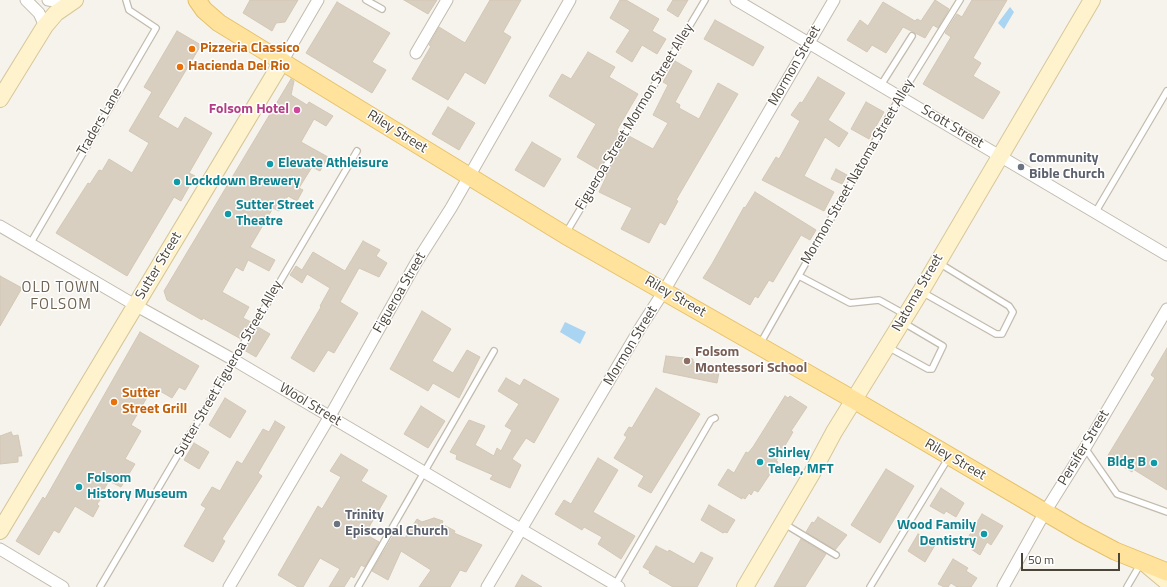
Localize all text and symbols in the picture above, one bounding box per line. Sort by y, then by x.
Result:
street label: Figueroa Street Mormon Street Alley [572,21,698,213]
street label: Mormon Street [765,23,825,109]
place label: Pizzeria Classico [200,41,300,57]
marker: Pizzeria Classico [187,44,197,54]
place label: Hacienda Del Rio [188,59,290,75]
marker: Hacienda Del Rio [175,62,185,72]
street label: Mormon Street Natoma Street Alley [798,76,918,268]
street label: Traders Lane [74,85,126,159]
place label: Folsom Hotel [209,102,289,118]
street label: Scott Street [918,102,986,152]
marker: Folsom Hotel [292,105,302,115]
street label: Riley Street [364,107,430,157]
place label: Community Bible Church [1029,151,1105,184]
place label: Elevate Athleisure [278,156,388,172]
marker: Elevate Athleisure [265,159,275,169]
marker: Community Bible Church [1016,162,1026,172]
place label: Lockdown Brewery [185,174,300,190]
marker: Lockdown Brewery [172,177,182,187]
place label: Sutter Street Theatre [236,198,314,230]
marker: Sutter Street Theatre [223,209,233,219]
street label: Sutter Street [132,229,186,303]
street label: Figueroa Street [370,250,430,336]
street label: Natoma Street [889,251,947,335]
street label: Riley Street [641,273,709,321]
street label: Sutter Street Figueroa Street Alley [171,278,287,460]
district label: OLD TOWN FOLSOM [22,279,100,314]
street label: Mormon Street [601,303,661,389]
place label: Folsom Montessori School [695,345,807,378]
marker: Folsom Montessori School [682,356,692,366]
street label: Wool Street [276,380,344,430]
place label: Sutter Street Grill [122,386,187,418]
marker: Sutter Street Grill [109,397,119,407]
street label: Persifer Street [1055,407,1113,489]
street label: Riley Street [921,436,989,484]
place label: Shirley Telep, MFT [768,446,834,478]
place label: Bldg B [1107,455,1146,471]
marker: Shirley Telep, MFT [755,457,765,467]
marker: Bldg B [1149,458,1159,468]
place label: Folsom History Museum [87,471,188,504]
marker: Folsom History Museum [74,482,84,492]
place label: Trinity Episcopal Church [345,508,448,540]
place label: Wood Family Dentistry [897,518,976,550]
marker: Trinity Episcopal Church [332,519,342,529]
marker: Wood Family Dentistry [979,529,989,539]
scale bar [1023,545,1122,571]
text: 50 m [1028,550,1054,569]

